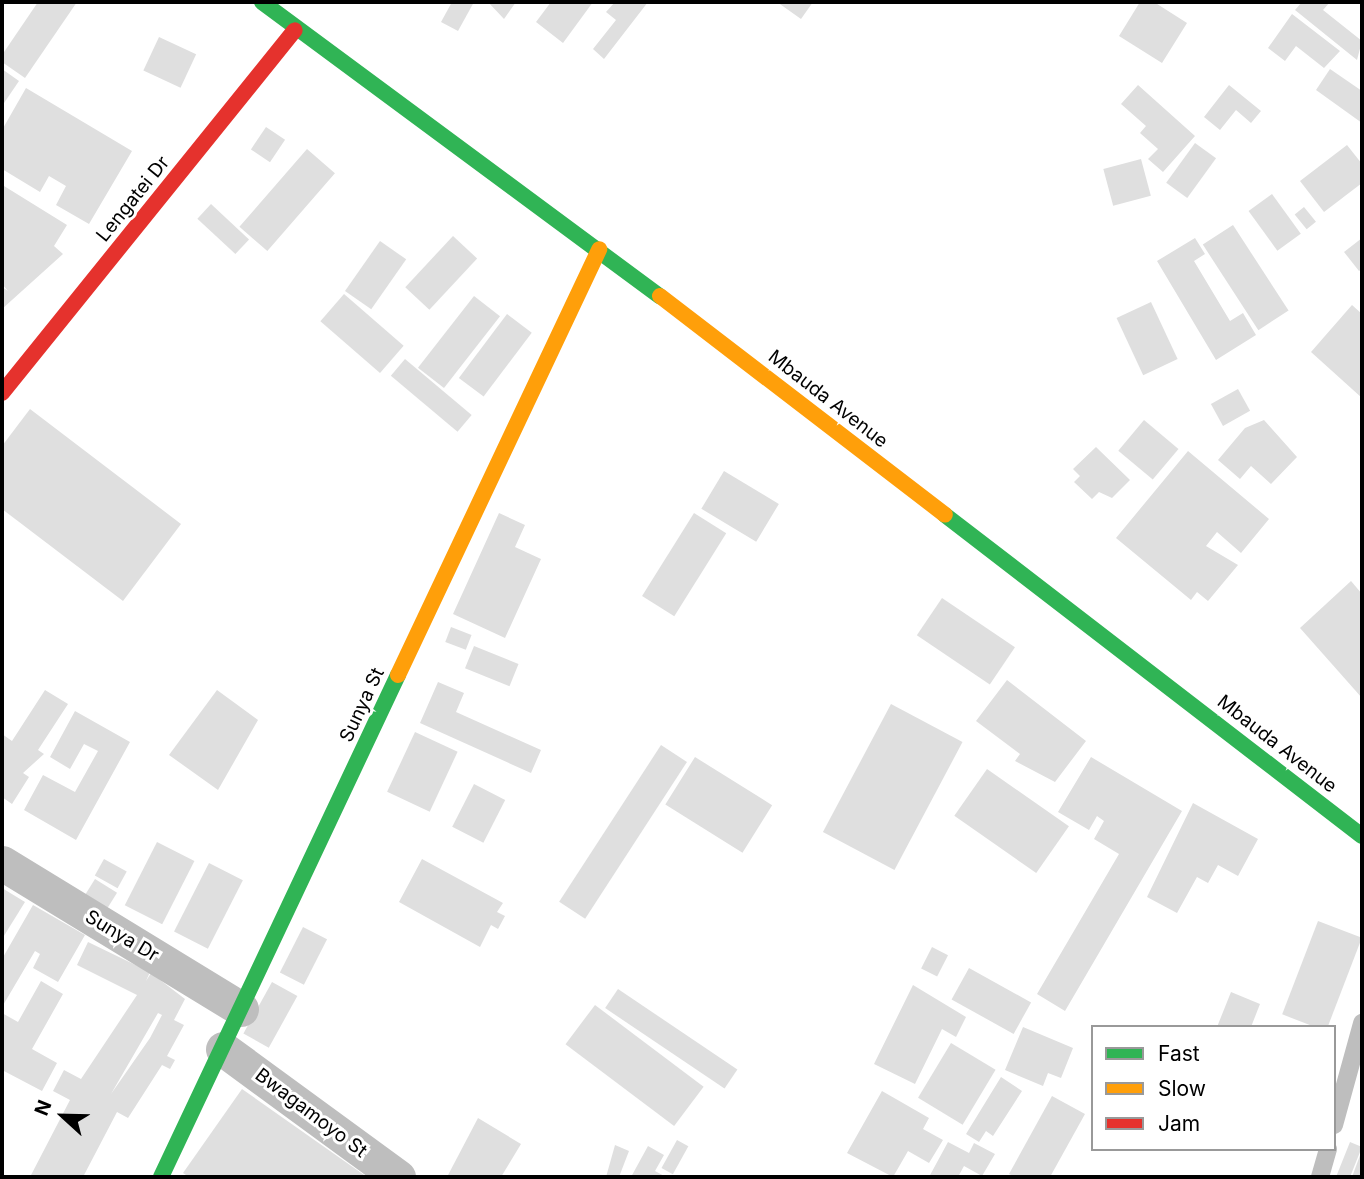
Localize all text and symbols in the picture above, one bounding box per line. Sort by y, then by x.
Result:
street label: Lengatei Dr [92,152,174,246]
street label: Mbauda Avenue [764,345,892,453]
street label: Sunya St [335,664,389,746]
street label: Mbauda Avenue [1213,690,1341,798]
street label: Sunya Dr [81,905,163,967]
legend [1091,1025,1336,1151]
text: Fast [1158,1041,1200,1066]
street label: Bwagamoyo St [251,1064,371,1162]
text: Slow [1158,1076,1206,1101]
north arrow [28,1081,98,1151]
text: N [30,1097,56,1119]
text: Jam [1158,1111,1200,1136]

